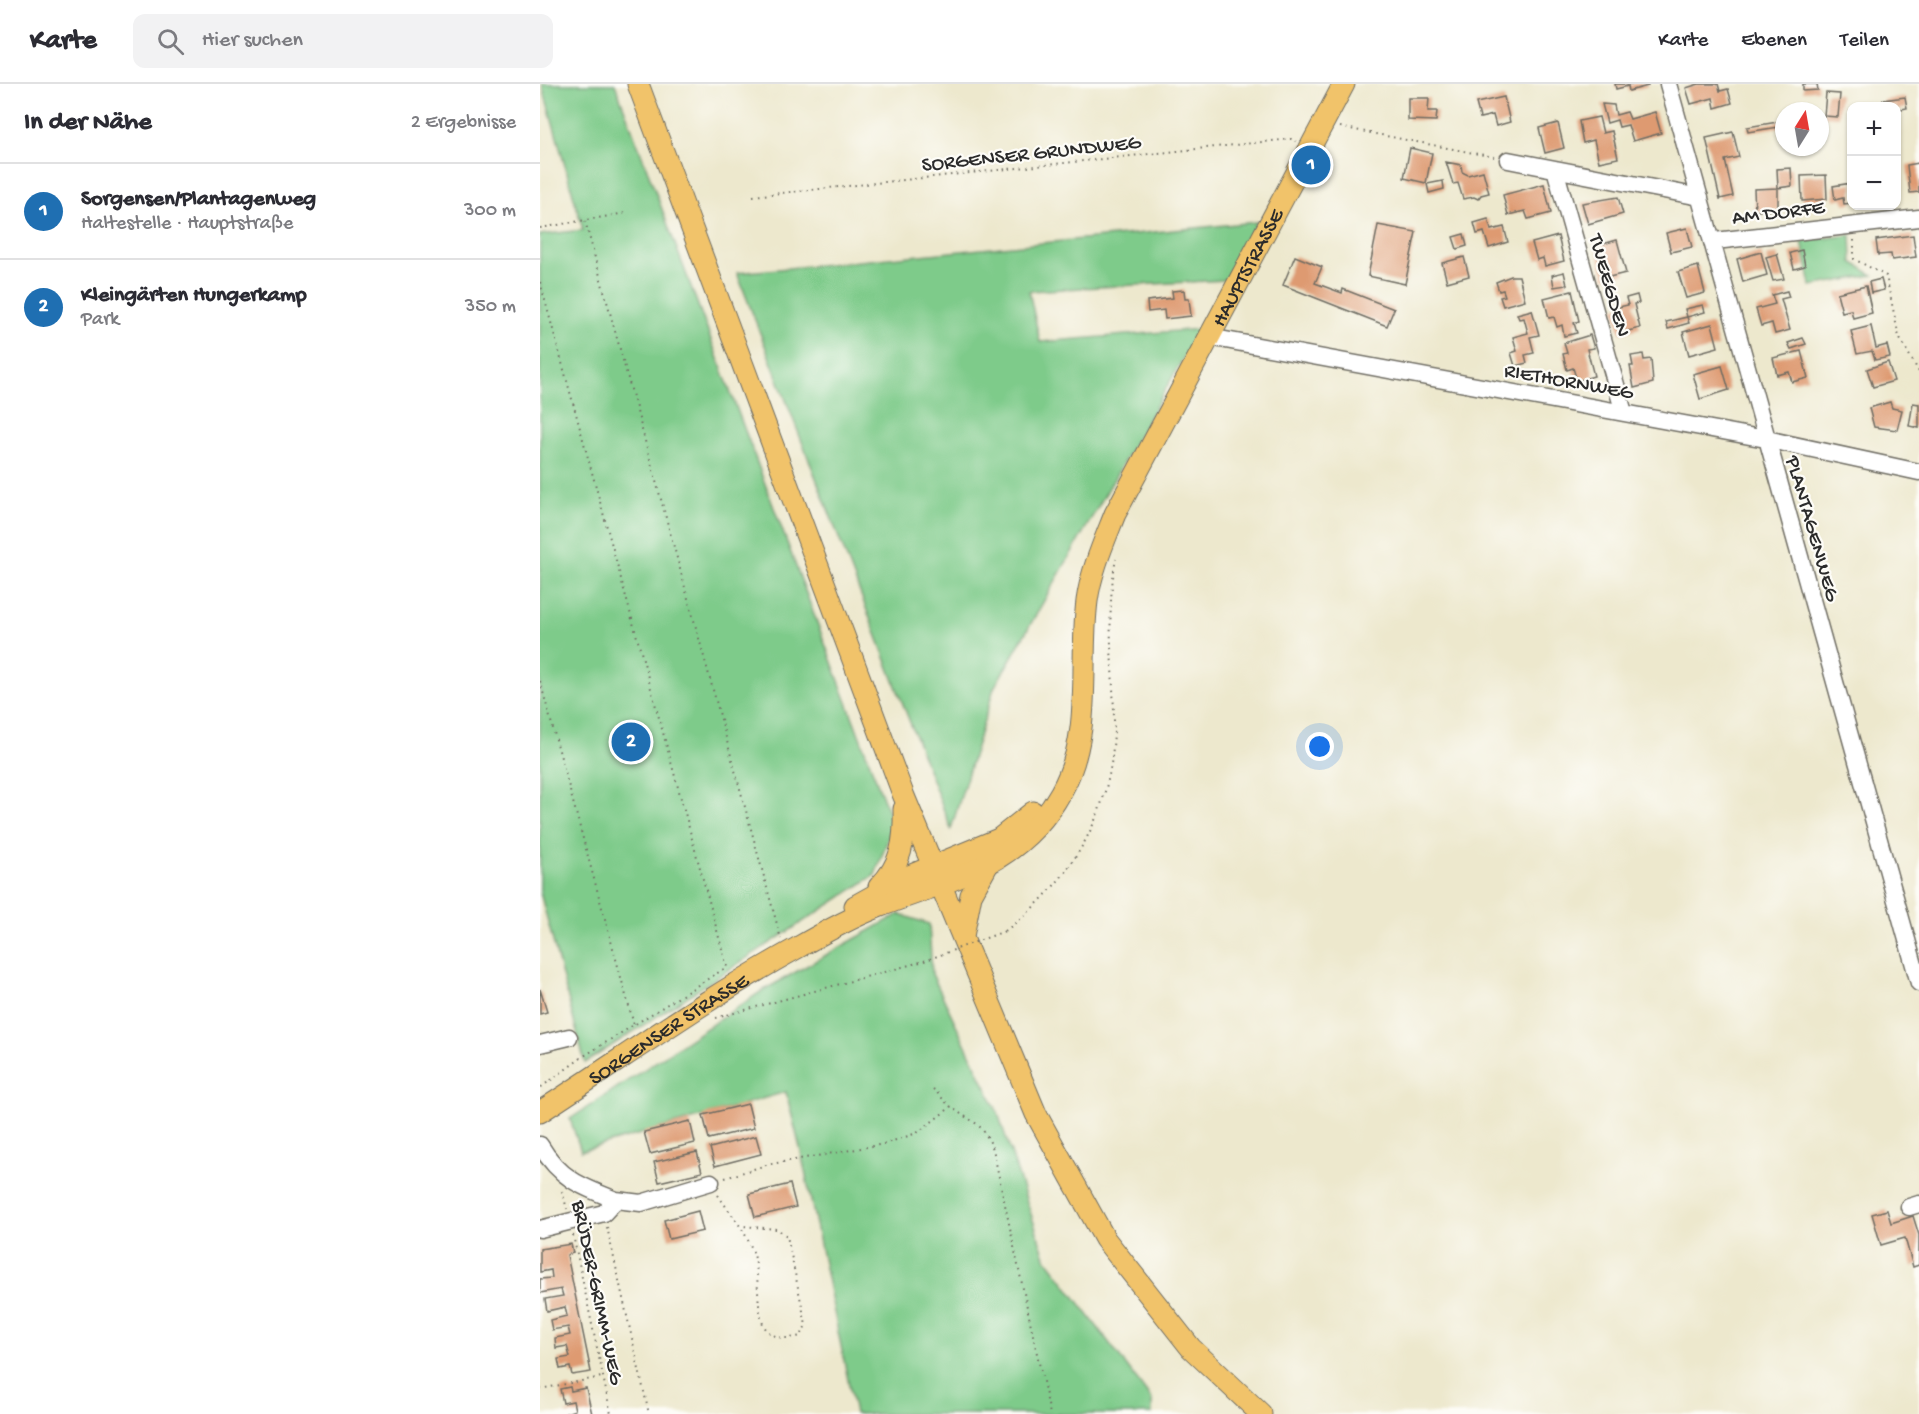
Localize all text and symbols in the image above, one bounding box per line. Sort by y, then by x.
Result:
search box [133,14,553,68]
text: Karte [30,25,97,58]
icon: search [154,25,187,58]
text: Hier suchen [202,28,303,54]
text: Karte [1658,29,1708,54]
text: Ebenen [1741,29,1807,54]
text: Teilen [1840,29,1889,54]
north arrow [1775,102,1829,156]
map controls [1847,102,1901,210]
button: + [1847,102,1901,156]
text: In der Nähe [24,108,152,139]
text: 2 Ergebnisse [411,112,516,135]
street label: SORGENSER GRUNDWEG [921,131,1143,179]
pin: 1 [1292,142,1330,188]
button: − [1847,156,1901,210]
text: Sorgensen/Plantagenweg [81,187,316,213]
street label: AM DORFE [1731,196,1827,233]
text: 1 [39,200,48,223]
text: 300 m [464,200,516,223]
street label: HAUPTSTRASSE [1208,205,1292,332]
text: Haltestelle · Hauptstraße [81,213,293,236]
street label: TWEEGDEN [1581,231,1634,340]
text: Kleingärten Hungerkamp [81,283,307,309]
text: 2 [39,296,48,319]
text: 350 m [465,296,516,319]
text: Park [81,309,119,332]
street label: RIETHORNWEG [1502,360,1636,407]
street label: PLANTAGENWEG [1778,452,1844,605]
pin: 2 [612,720,650,764]
your location [1305,732,1334,761]
street label: SORGENSER STRASSE [585,969,755,1092]
street label: BRÜDER-GRIMM-WEG [564,1197,627,1388]

